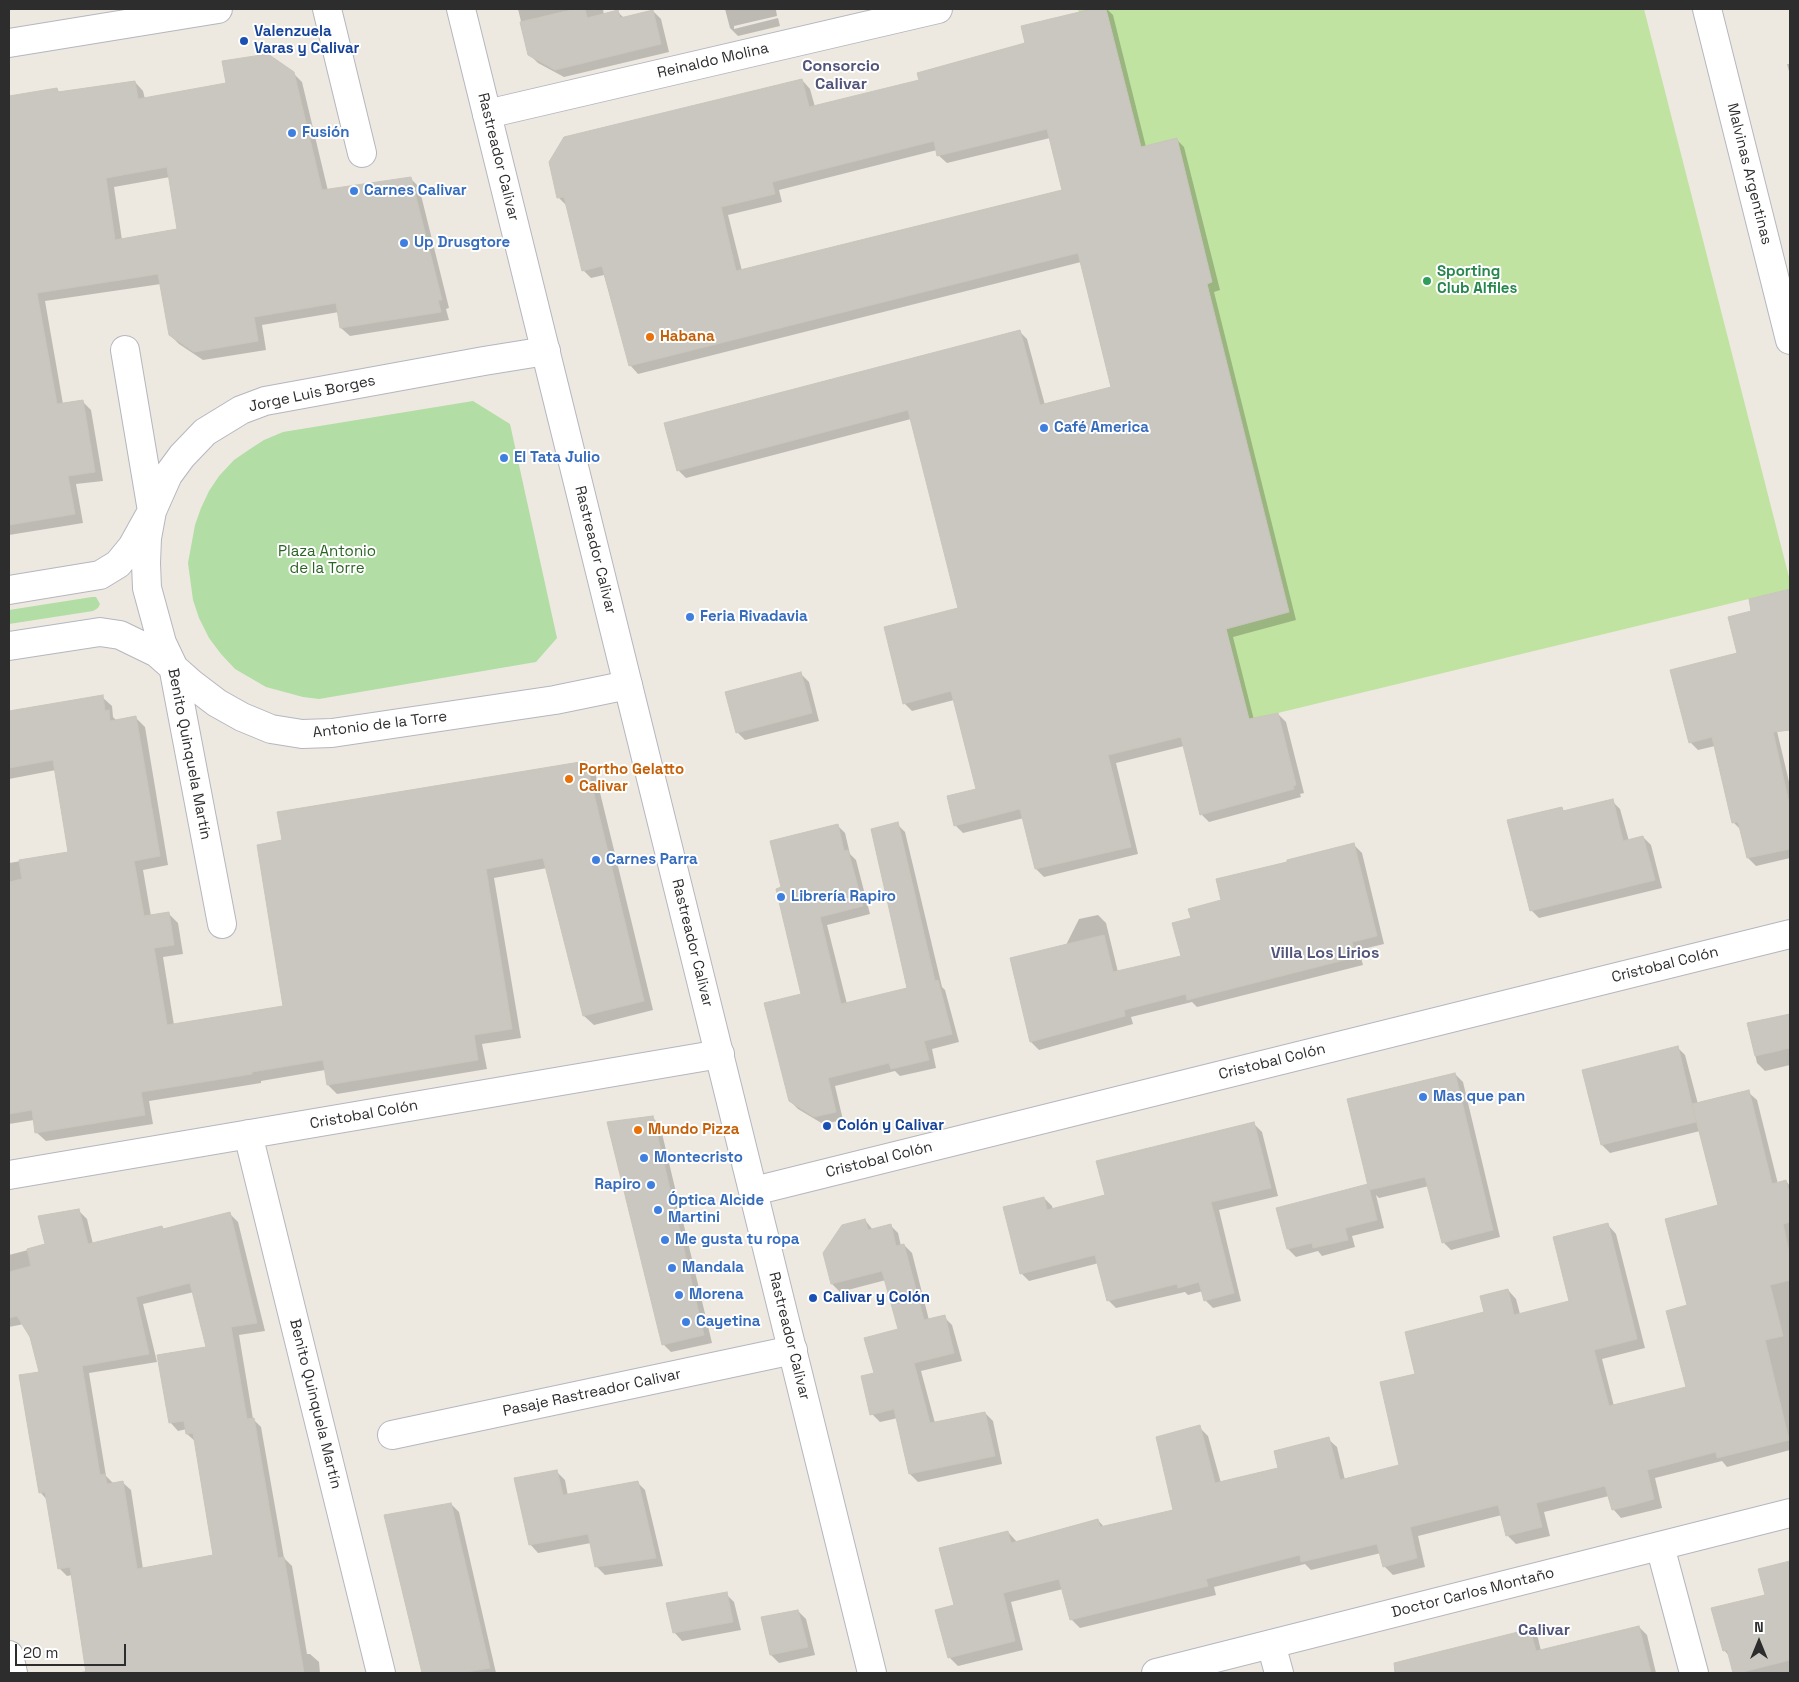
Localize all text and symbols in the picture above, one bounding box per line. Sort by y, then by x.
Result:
place label: Valenzuela Varas y Calivar [254,23,360,58]
marker: Valenzuela Varas y Calivar [238,35,250,47]
street label: Reinaldo Molina [656,39,770,83]
district label: Consorcio Calivar [802,57,880,95]
street label: Rastreador Calivar [473,91,523,223]
street label: Malvinas Argentinas [1723,101,1775,247]
place label: Fusión [302,124,350,142]
marker: Fusión [286,127,298,139]
place label: Carnes Calivar [364,182,467,200]
marker: Carnes Calivar [348,185,360,197]
place label: Up Drusgtore [414,234,510,252]
marker: Up Drusgtore [398,237,410,249]
place label: Sporting Club Alfiles [1437,263,1517,298]
marker: Sporting Club Alfiles [1421,275,1433,287]
place label: Habana [660,328,715,346]
marker: Habana [644,331,656,343]
street label: Jorge Luis Borges [247,372,377,416]
place label: Café America [1054,419,1149,437]
marker: Café America [1038,422,1050,434]
place label: El Tata Julio [514,449,600,467]
marker: El Tata Julio [498,452,510,464]
street label: Rastreador Calivar [570,484,620,616]
park label: Plaza Antonio de la Torre [278,543,376,578]
place label: Feria Rivadavia [700,608,808,626]
marker: Feria Rivadavia [684,611,696,623]
street label: Benito Quinquela Martín [164,667,214,841]
street label: Antonio de la Torre [312,708,448,742]
place label: Portho Gelatto Calivar [579,761,684,796]
marker: Portho Gelatto Calivar [563,773,575,785]
place label: Carnes Parra [606,851,698,869]
marker: Carnes Parra [590,854,602,866]
street label: Rastreador Calivar [667,877,717,1009]
place label: Librería Rapiro [791,888,896,906]
marker: Librería Rapiro [775,891,787,903]
street label: Cristobal Colón [1610,943,1720,987]
district label: Villa Los Lirios [1271,944,1379,964]
street label: Cristobal Colón [1217,1040,1327,1084]
place label: Mas que pan [1433,1088,1525,1106]
marker: Mas que pan [1417,1091,1429,1103]
street label: Cristobal Colón [309,1097,419,1133]
place label: Colón y Calivar [837,1117,944,1135]
marker: Colón y Calivar [821,1120,833,1132]
place label: Mundo Pizza [648,1121,740,1139]
marker: Mundo Pizza [632,1124,644,1136]
street label: Cristobal Colón [824,1138,934,1182]
place label: Montecristo [654,1149,743,1167]
marker: Montecristo [638,1152,650,1164]
place label: Rapiro [594,1176,641,1194]
marker: Rapiro [645,1179,657,1191]
place label: Óptica Alcide Martini [668,1192,764,1227]
marker: Óptica Alcide Martini [652,1204,664,1216]
place label: Me gusta tu ropa [675,1231,800,1249]
marker: Me gusta tu ropa [659,1234,671,1246]
place label: Mandala [682,1259,744,1277]
marker: Mandala [666,1262,678,1274]
street label: Rastreador Calivar [764,1270,814,1402]
place label: Morena [689,1286,744,1304]
marker: Morena [673,1289,685,1301]
place label: Calivar y Colón [823,1289,930,1307]
marker: Calivar y Colón [807,1292,819,1304]
place label: Cayetina [696,1313,761,1331]
marker: Cayetina [680,1316,692,1328]
street label: Benito Quinquela Martín [285,1317,345,1491]
street label: Pasaje Rastreador Calivar [501,1365,683,1421]
street label: Doctor Carlos Montaño [1390,1564,1556,1622]
north arrow [1734,1617,1784,1667]
text: N [1754,1618,1764,1636]
district label: Calivar [1518,1621,1570,1641]
scale bar [18,1634,129,1666]
text: 20 m [23,1643,58,1662]

